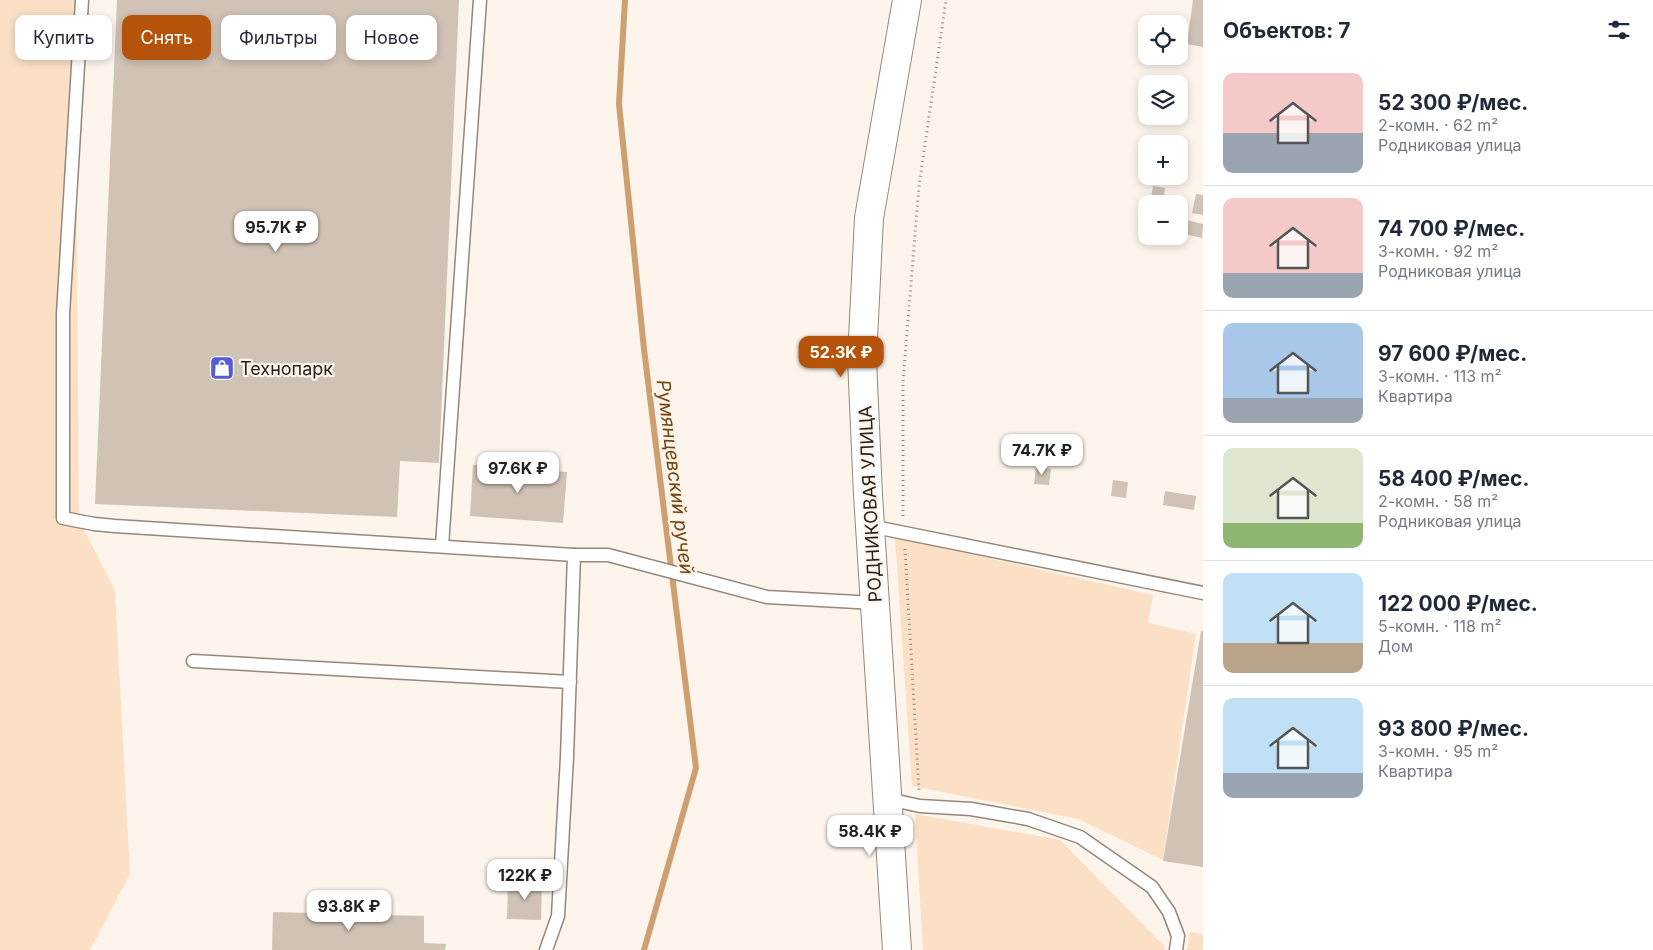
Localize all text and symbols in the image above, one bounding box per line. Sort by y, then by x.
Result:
chip: Купить [15,15,112,60]
chip: Снять [122,15,211,60]
chip: Фильтры [221,15,336,60]
chip: Новое [346,15,437,60]
map controls [1138,15,1188,245]
button: locate [1138,15,1188,65]
icon: filters [1605,16,1633,44]
text: Объектов: 7 [1223,18,1350,43]
button: layers [1138,75,1188,125]
text: 52 300 ₽/мес. [1378,90,1528,115]
icon: home [1263,93,1323,153]
text: 2-комн. · 62 m² [1378,115,1498,135]
button: + [1138,135,1188,185]
text: Родниковая улица [1378,135,1521,155]
button: − [1138,195,1188,245]
pin: 95.7K ₽ [230,210,322,253]
text: 74 700 ₽/мес. [1378,216,1525,241]
text: 95.7K ₽ [245,217,307,237]
icon: home [1263,218,1323,278]
text: 3-комн. · 92 m² [1378,241,1498,261]
text: Родниковая улица [1378,261,1521,281]
pin: 52.3K ₽ [795,336,887,378]
text: 97 600 ₽/мес. [1378,341,1527,366]
text: 52.3K ₽ [810,342,872,362]
icon: home [1263,343,1323,403]
shop icon: Технопарк [209,355,235,381]
place label: Технопарк [240,358,333,379]
text: 3-комн. · 113 m² [1378,366,1502,386]
water label: Румянцевский ручей [652,378,698,576]
text: Квартира [1378,386,1453,406]
street label: РОДНИКОВАЯ УЛИЦА [854,405,886,603]
pin: 74.7K ₽ [996,434,1088,476]
text: 74.7K ₽ [1012,440,1072,460]
pin: 97.6K ₽ [472,452,564,494]
text: 97.6K ₽ [488,458,548,478]
text: 58 400 ₽/мес. [1378,466,1529,491]
icon: home [1263,468,1323,528]
text: 2-комн. · 58 m² [1378,491,1498,511]
text: Родниковая улица [1378,511,1521,531]
text: 122 000 ₽/мес. [1378,591,1538,616]
icon: home [1263,593,1323,653]
text: 5-комн. · 118 m² [1378,616,1502,636]
text: Дом [1378,636,1413,656]
text: 93 800 ₽/мес. [1378,716,1529,741]
icon: home [1263,718,1323,778]
text: 3-комн. · 95 m² [1378,741,1498,761]
text: Квартира [1378,761,1453,781]
pin: 58.4K ₽ [824,814,916,857]
text: 58.4K ₽ [838,821,902,841]
pin: 122K ₽ [484,858,566,901]
text: 122K ₽ [498,865,552,885]
pin: 93.8K ₽ [303,890,395,932]
text: 93.8K ₽ [318,896,380,916]

